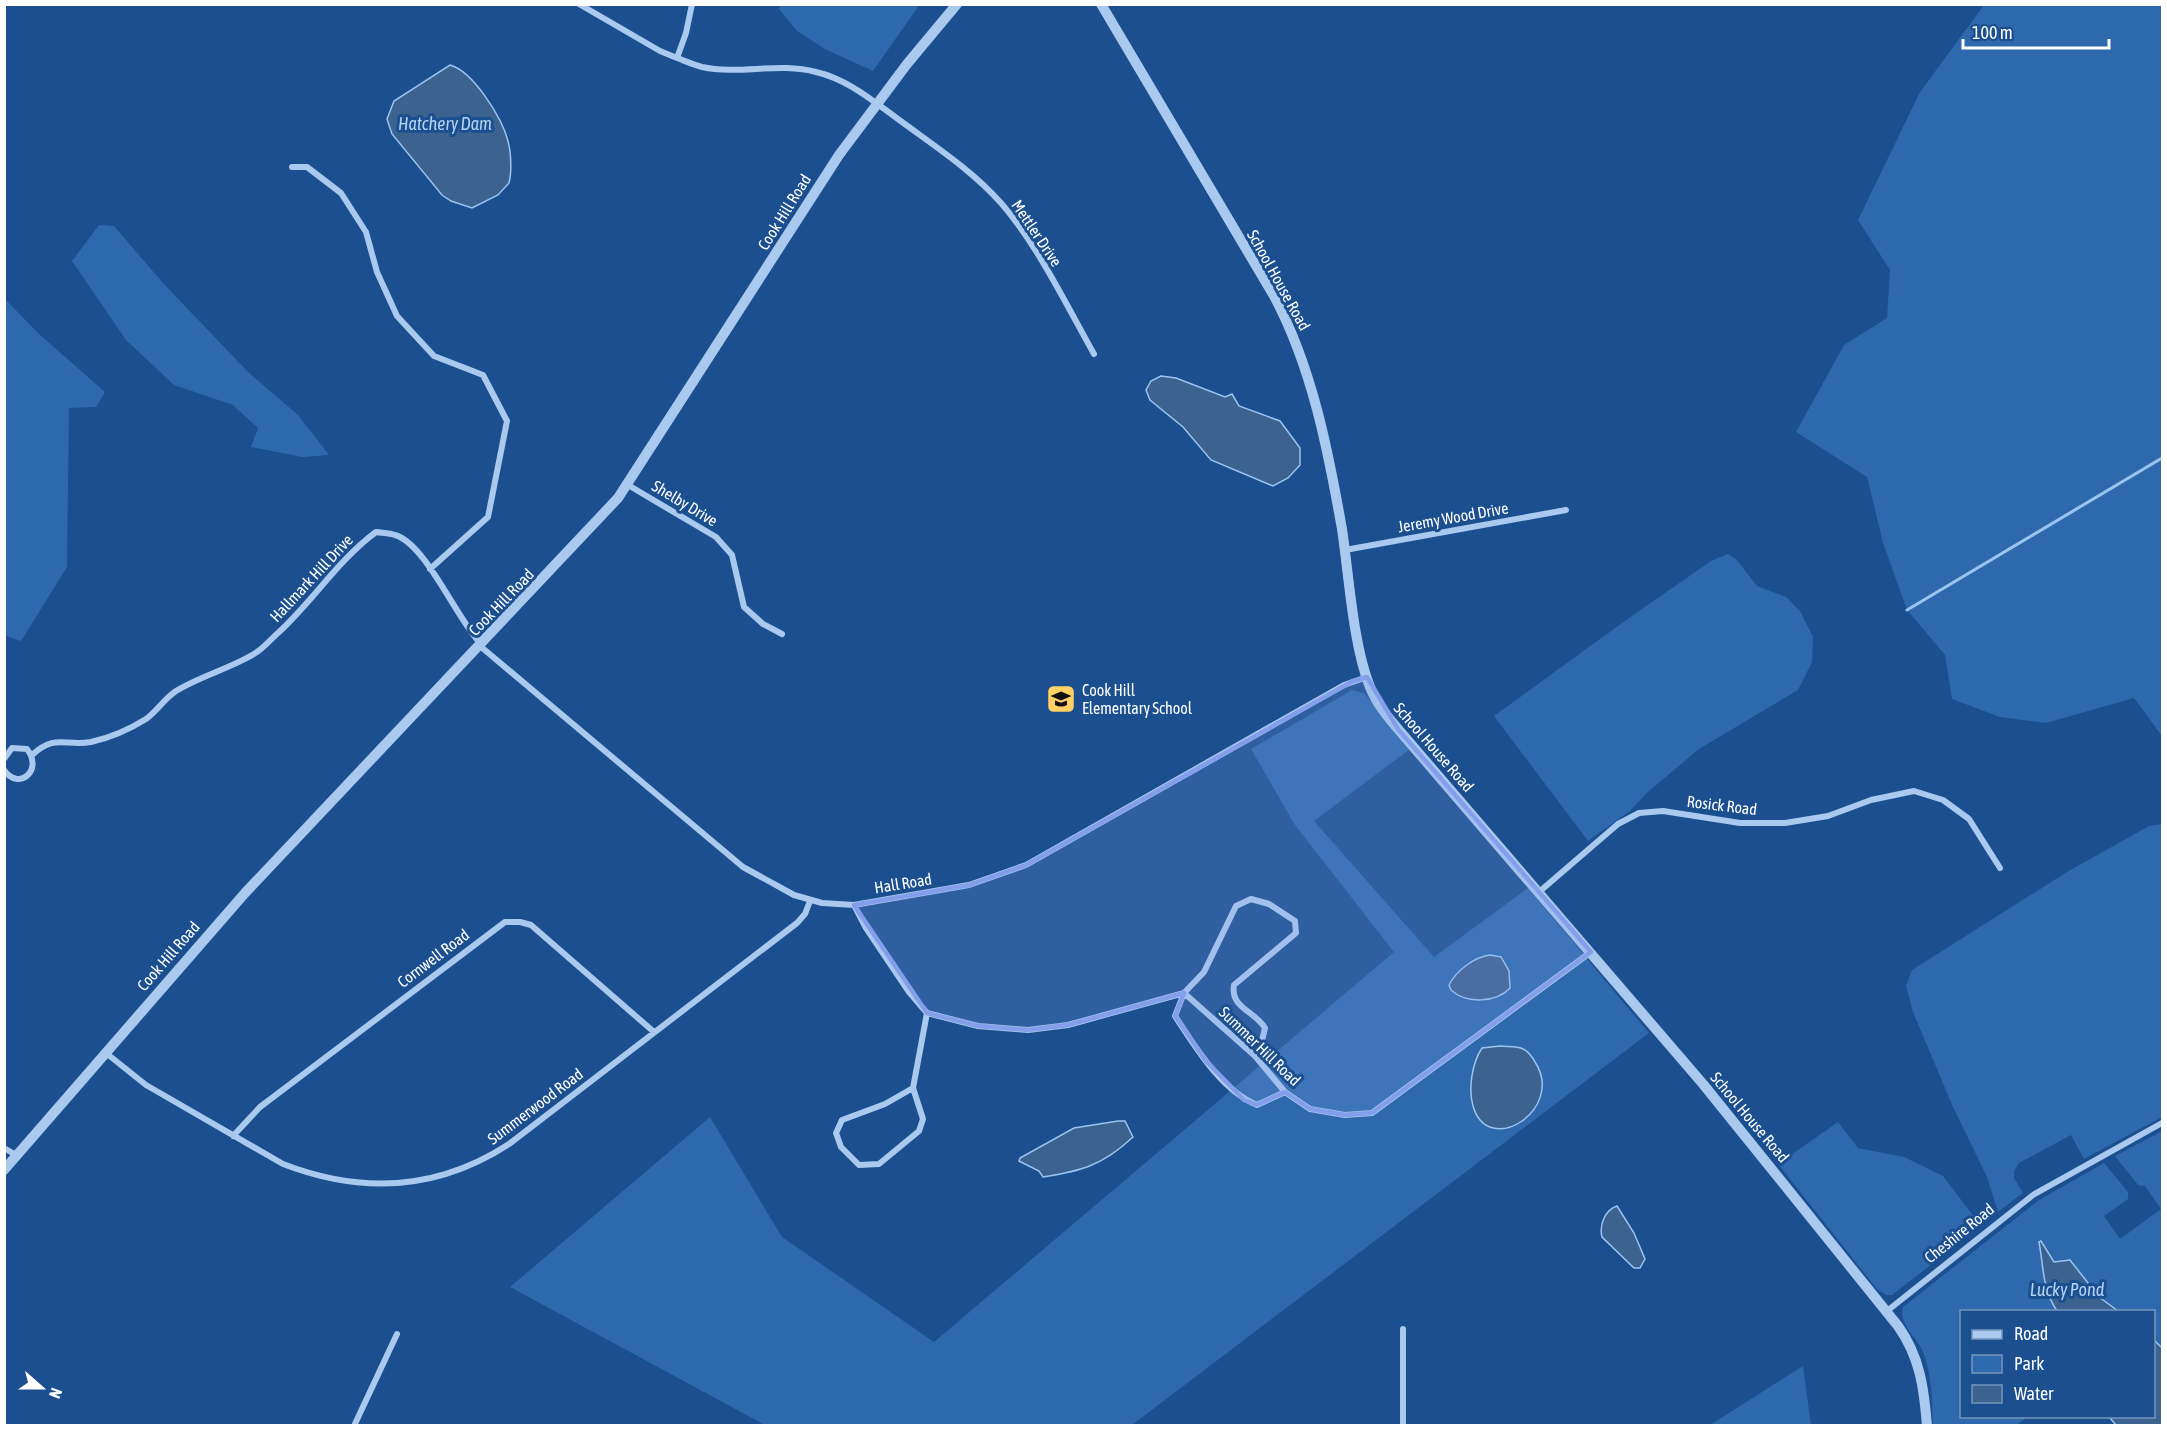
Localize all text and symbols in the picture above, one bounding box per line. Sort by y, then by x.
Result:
scale bar [1963,12,2108,50]
text: 100 m [1972,22,2013,43]
water label: Hatchery Dam [398,113,492,134]
street label: Cook Hill Road [754,171,814,253]
street label: Mettler Drive [1008,196,1066,270]
street label: School House Road [1244,227,1314,333]
street label: Shelby Drive [648,476,721,530]
street label: Jeremy Wood Drive [1396,498,1510,537]
street label: Hallmark Hill Drive [266,531,356,625]
street label: Cook Hill Road [465,565,537,639]
place label: Cook Hill Elementary School [1082,681,1193,718]
school or university icon: Cook Hill Elementary School [1045,683,1077,715]
street label: School House Road [1390,699,1478,795]
street label: Rosick Road [1686,792,1758,818]
street label: Hall Road [873,870,933,896]
street label: Cook Hill Road [133,918,203,994]
street label: Cornwell Road [394,925,472,991]
street label: Summer Hill Road [1216,1003,1304,1089]
street label: Summerwood Road [484,1064,586,1148]
street label: School House Road [1707,1068,1793,1166]
street label: Cheshire Road [1921,1200,1997,1266]
water label: Lucky Pond [2030,1279,2105,1300]
legend [1960,1310,2155,1418]
text: Road [2014,1323,2048,1344]
text: Park [2014,1353,2044,1374]
north arrow [12,1358,72,1418]
text: Water [2014,1383,2054,1404]
text: N [46,1386,66,1401]

